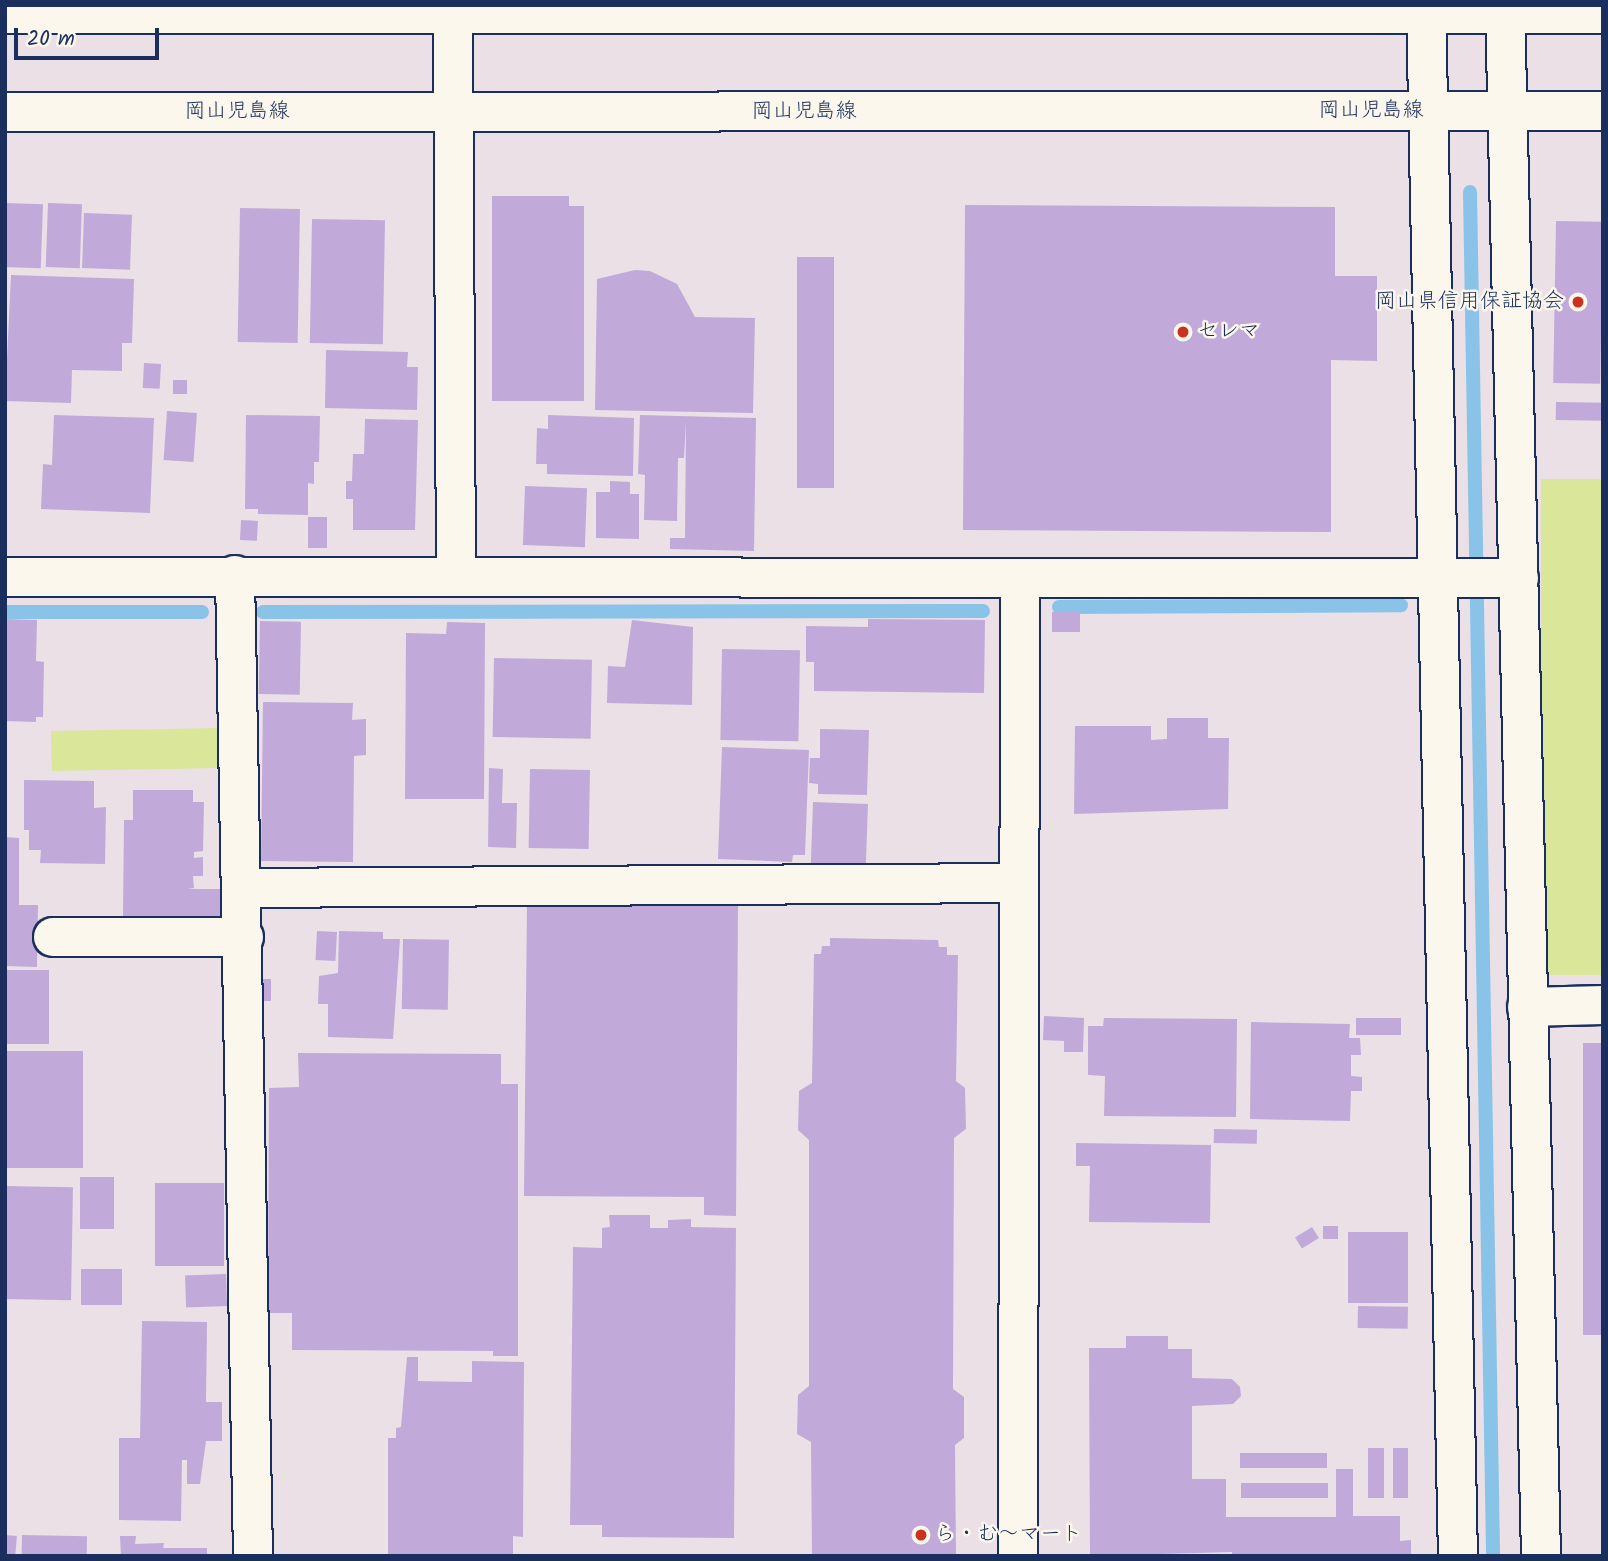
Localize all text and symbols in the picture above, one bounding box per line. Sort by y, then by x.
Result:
scale bar [18,14,163,58]
text: 20 m [27,23,75,56]
street label: 岡山児島線 [1319,98,1423,124]
street label: 岡山児島線 [185,99,289,125]
street label: 岡山児島線 [752,99,856,125]
place label: 岡山県信用保証協会 [1375,289,1564,315]
marker: 岡山県信用保証協会 [1570,294,1586,310]
place label: セレマ [1197,319,1260,345]
marker: セレマ [1175,324,1191,340]
place label: ら・む～マート [935,1522,1082,1548]
marker: ら・む～マート [913,1527,929,1543]

